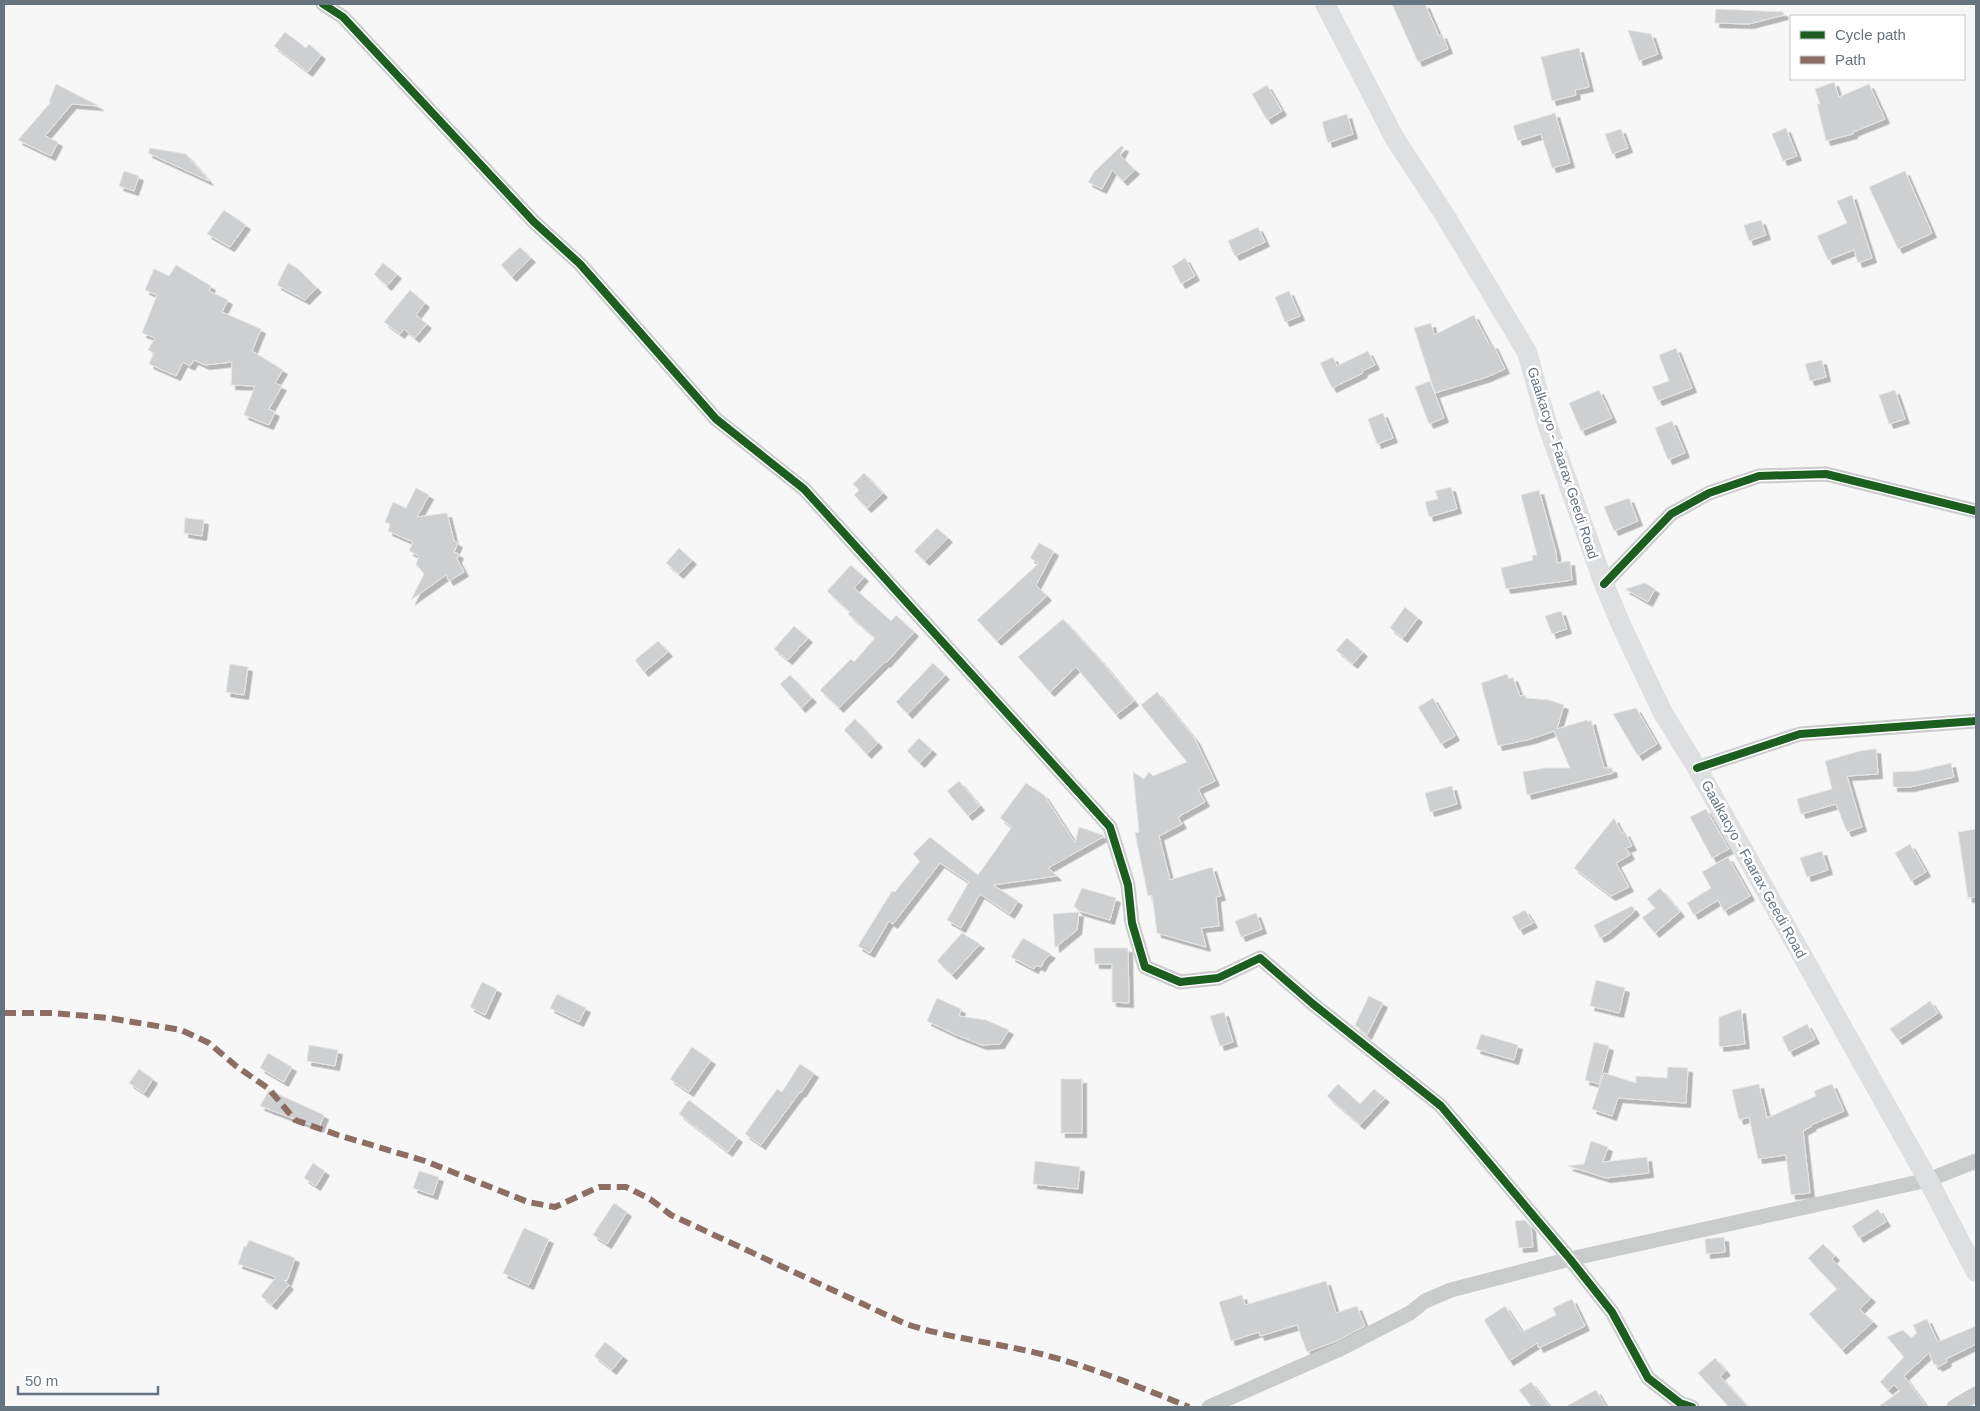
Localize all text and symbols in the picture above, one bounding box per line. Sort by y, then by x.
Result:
legend [1790,15,1965,80]
text: Cycle path [1835,26,1906,43]
text: Path [1835,51,1866,68]
street label: Gaalkacyo - Faarax Geedi Road [1524,365,1602,561]
street label: Gaalkacyo - Faarax Geedi Road [1698,777,1810,961]
scale bar [18,1364,158,1396]
text: 50 m [25,1372,58,1389]

